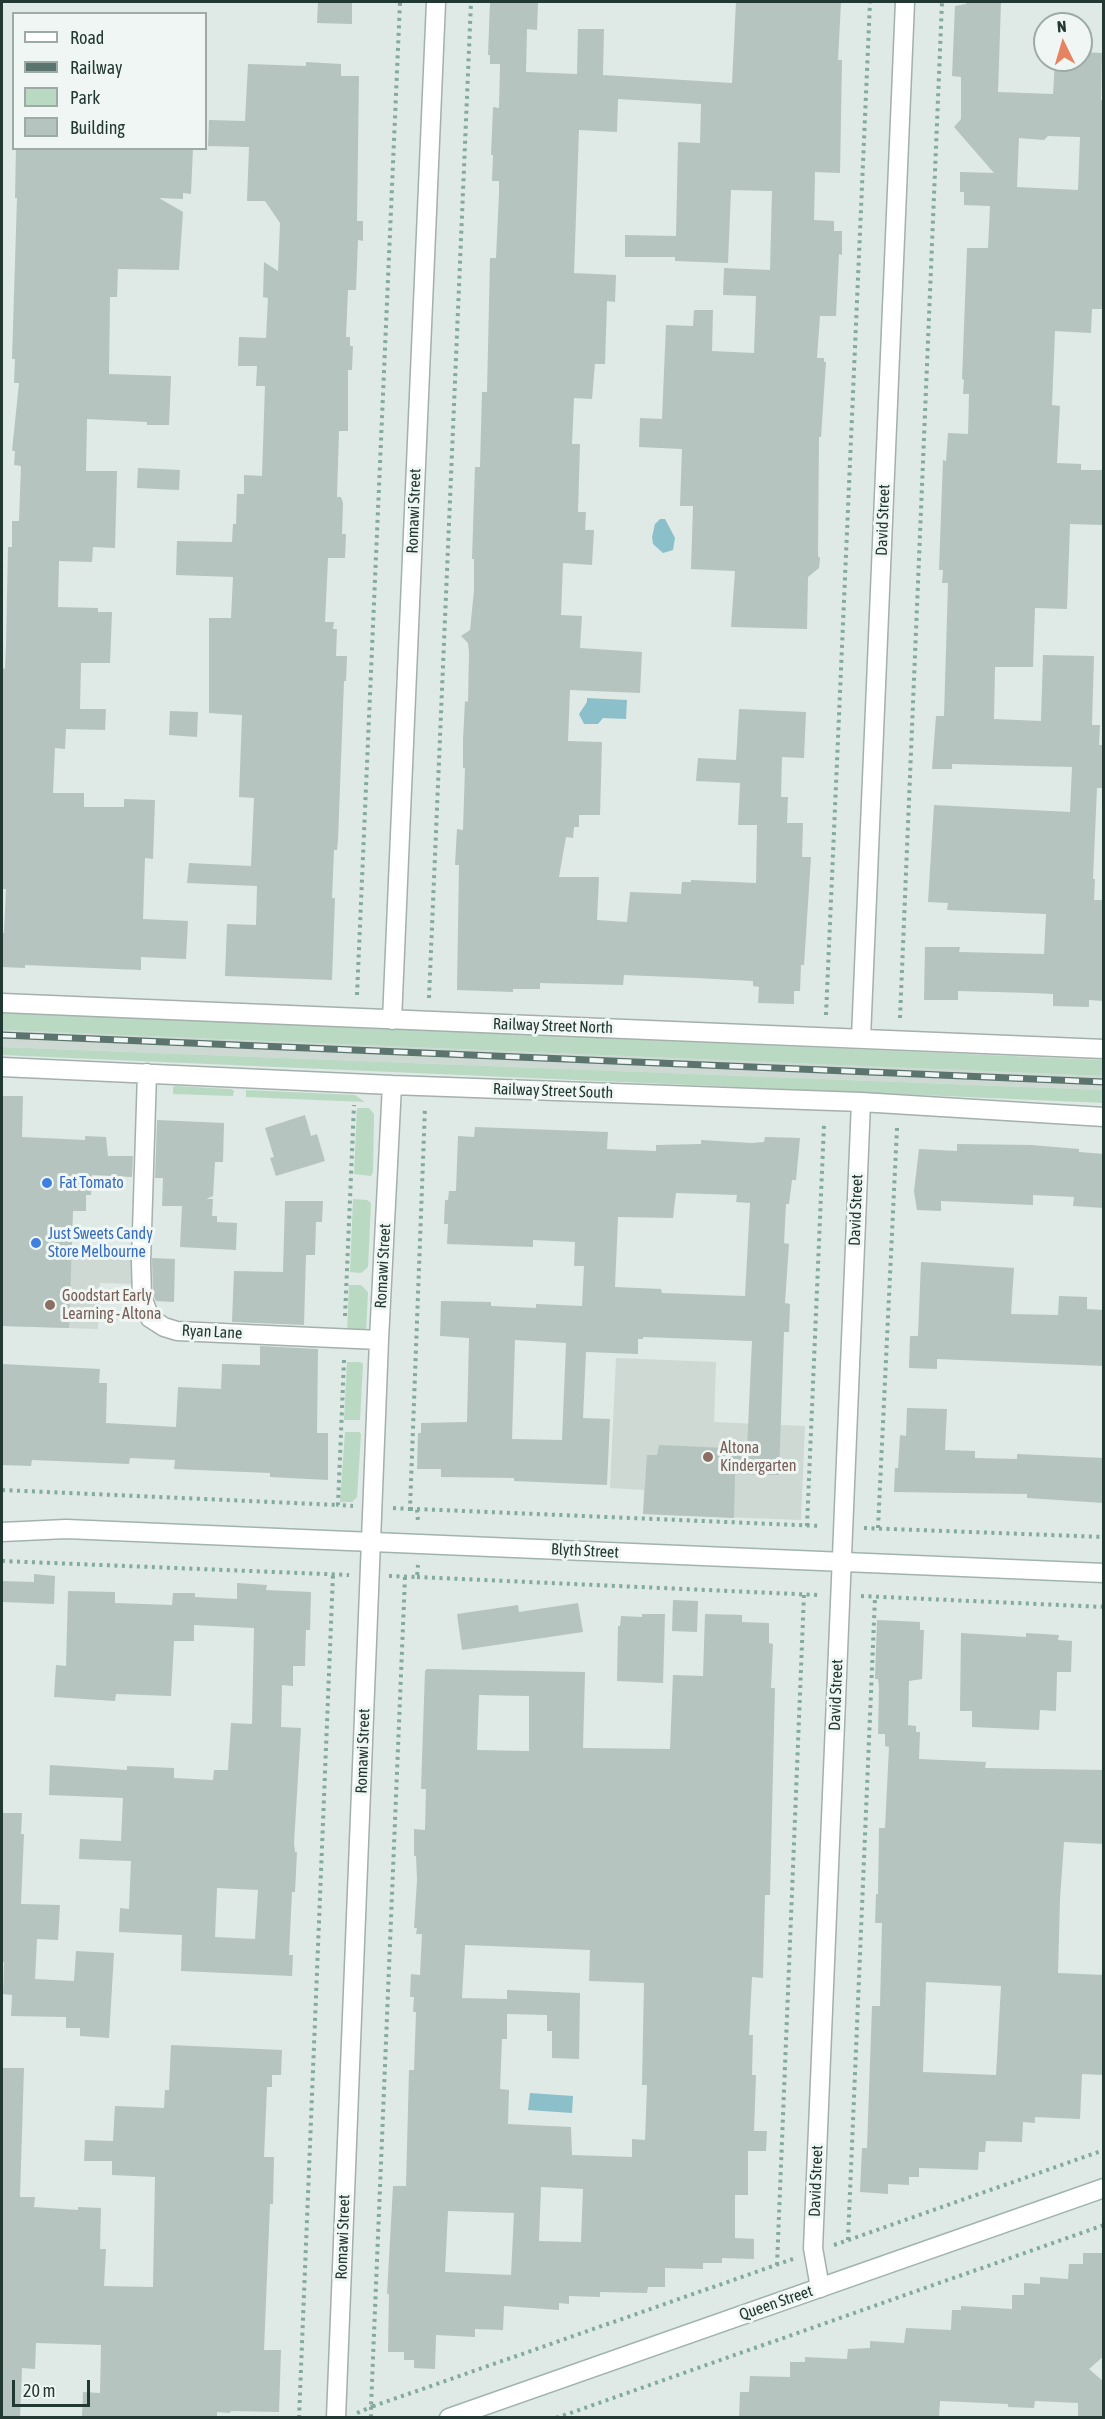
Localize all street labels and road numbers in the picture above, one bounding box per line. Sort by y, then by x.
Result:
street label: Romawi Street [403,468,425,554]
street label: David Street [872,484,894,556]
street label: Railway Street North [493,1014,613,1038]
street label: Railway Street South [492,1079,614,1103]
street label: David Street [845,1174,867,1246]
street label: Romawi Street [371,1223,395,1309]
street label: Ryan Lane [181,1321,243,1343]
street label: Blyth Street [551,1540,619,1562]
street label: David Street [825,1659,847,1731]
street label: Romawi Street [352,1708,374,1794]
street label: David Street [805,2145,827,2217]
street label: Romawi Street [332,2194,354,2280]
street label: Queen Street [737,2281,815,2325]

